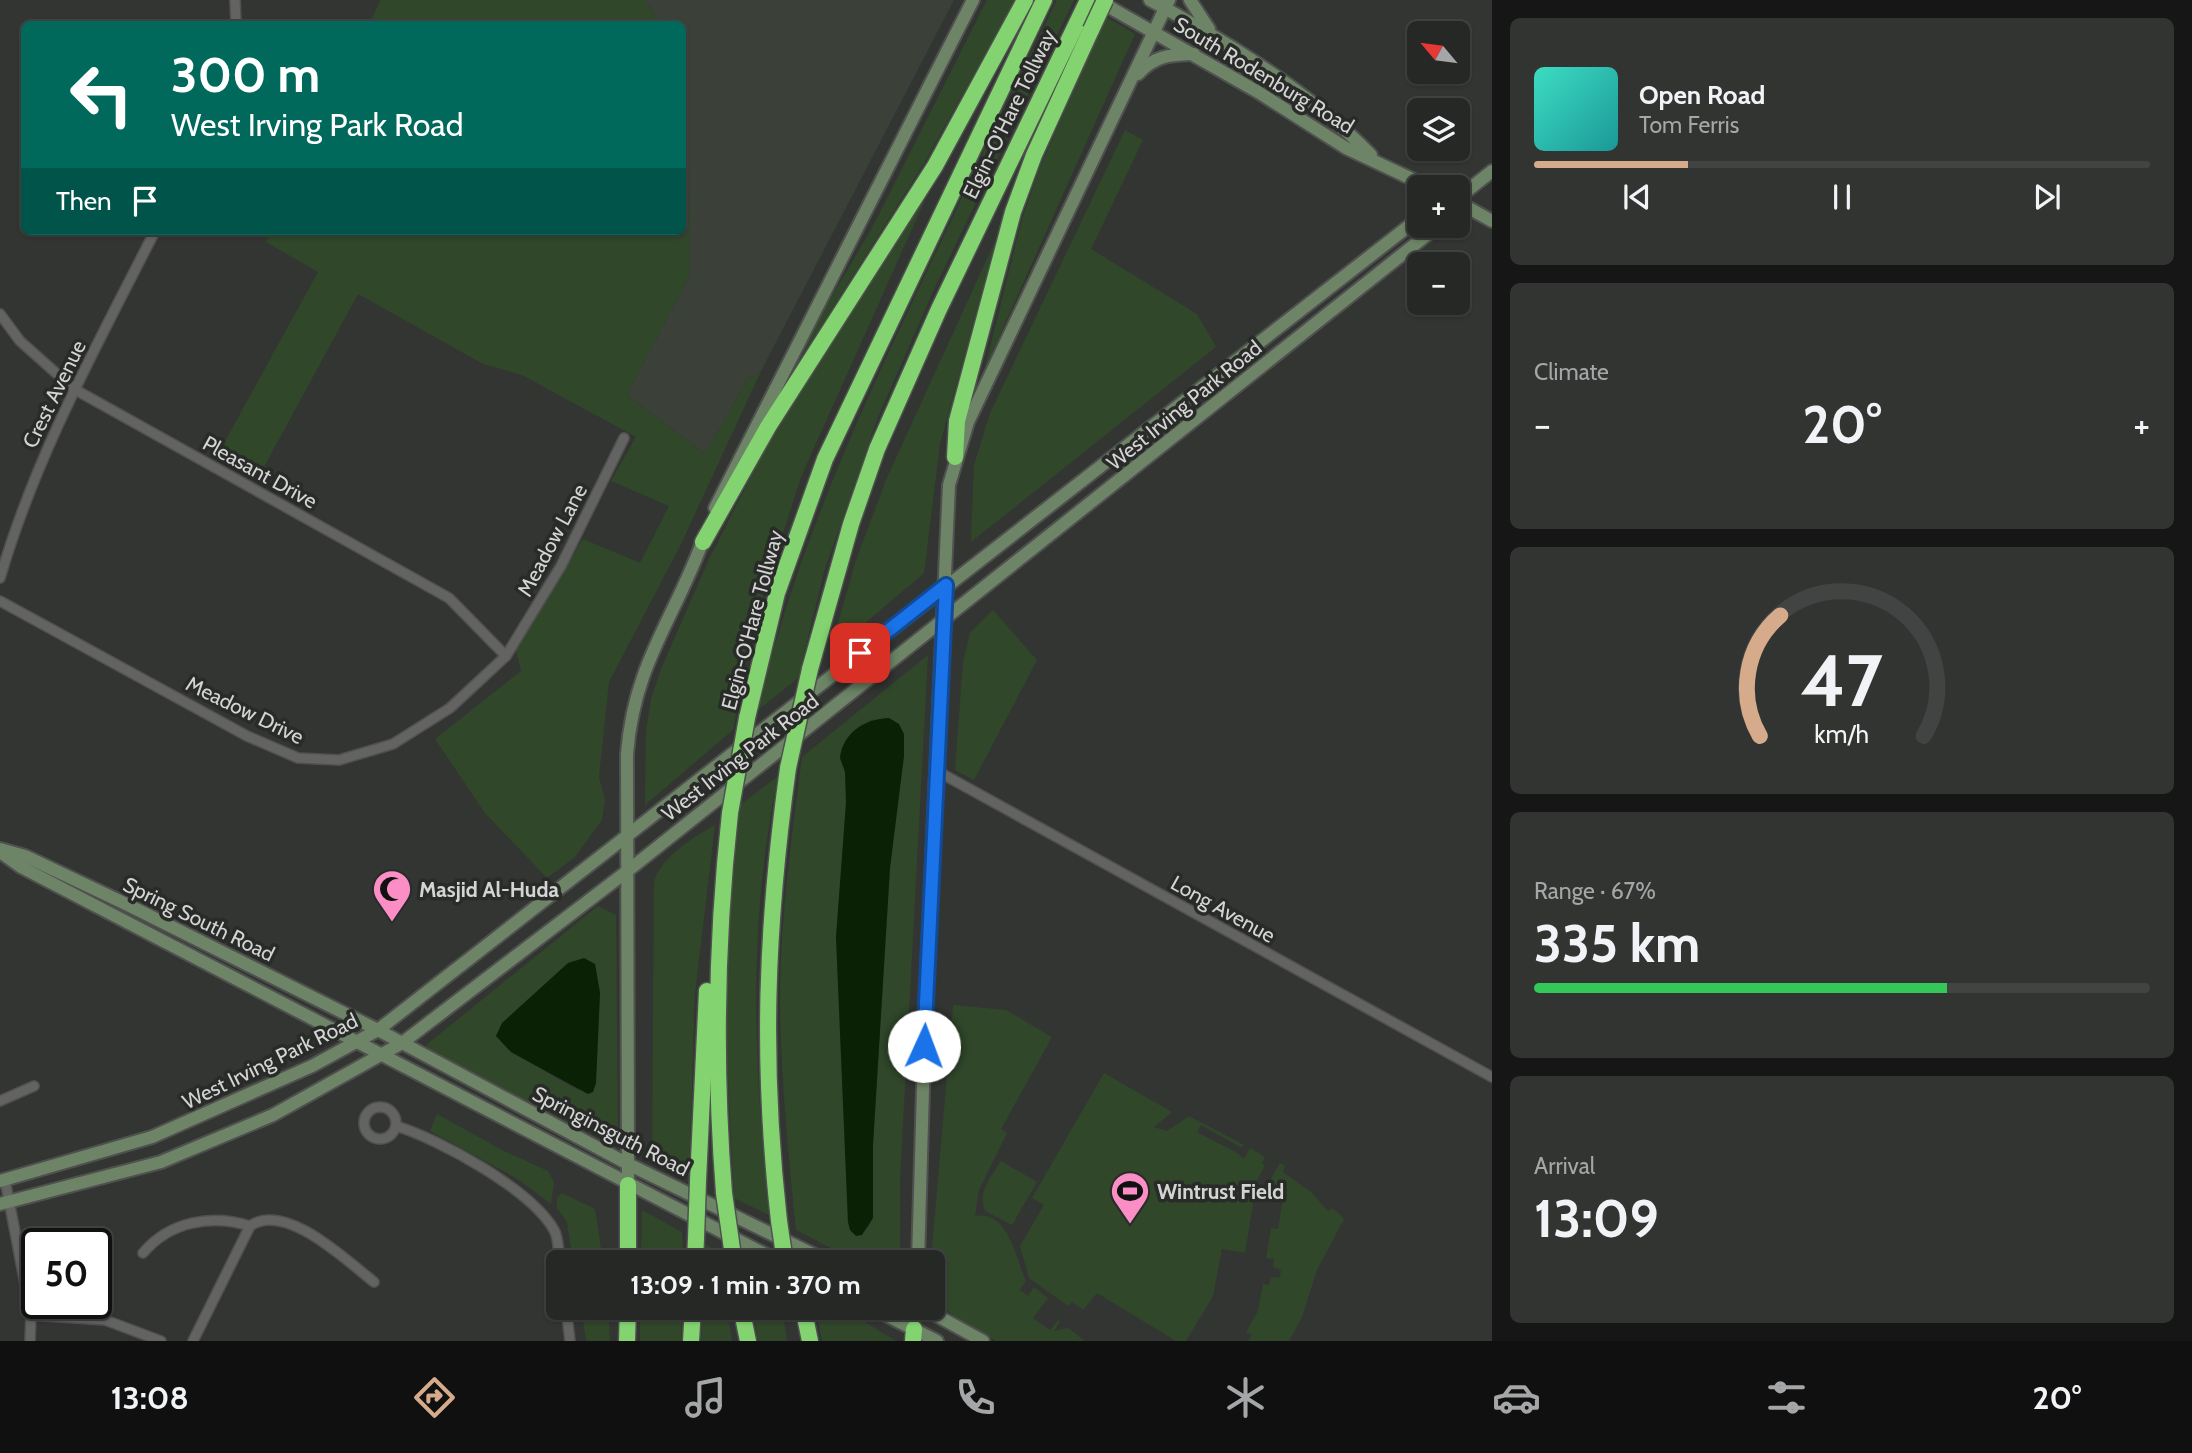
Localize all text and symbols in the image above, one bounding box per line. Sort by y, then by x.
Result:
street label: South Rodenburg Road [1169,11,1359,139]
north arrow [1407,21,1470,84]
map controls [1407,21,1470,315]
street label: Elgin-O'Hare Tollway [957,25,1061,203]
text: 300 m [171,45,320,104]
icon: left [56,49,147,140]
text: Open Road [1639,79,1765,111]
button: layers [1407,98,1470,161]
text: West Irving Park Road [171,105,463,144]
text: Tom Ferris [1639,111,1739,139]
button: + [1407,175,1470,238]
icon: previous [1618,178,1656,216]
icon: pause [1823,178,1861,216]
icon: next [2028,178,2066,216]
icon: arrive [126,182,164,220]
text: Then [56,185,112,217]
button: − [1407,252,1470,315]
street label: West Irving Park Road [1102,335,1266,475]
street label: Crest Avenue [17,336,91,452]
text: Climate [1534,358,1609,386]
text: 20° [1802,393,1882,456]
text: − [1534,401,1551,448]
text: + [2133,401,2150,448]
street label: Pleasant Drive [198,430,322,514]
street label: Meadow Lane [512,479,592,601]
street label: Elgin-O'Hare Tollway [716,527,788,713]
pin [830,623,890,683]
icon: arrive [841,634,879,672]
text: 47 [1801,637,1883,725]
street label: Meadow Drive [182,671,308,749]
street label: West Irving Park Road [657,688,823,826]
text: km/h [1815,719,1869,749]
mosque icon: Masjid Al-Huda [371,868,413,923]
street label: Long Avenue [1166,870,1280,948]
street label: Spring South Road [119,872,279,966]
place label: Masjid Al-Huda [419,877,559,902]
text: Range · 67% [1534,877,1656,905]
text: 335 km [1534,912,1700,975]
street label: West Irving Park Road [178,1008,362,1114]
position arrow [887,1009,961,1083]
street label: Springinsguth Road [528,1081,694,1181]
text: Arrival [1534,1152,1595,1180]
sports icon: Wintrust Field [1109,1170,1151,1225]
place label: Wintrust Field [1157,1179,1284,1204]
text: 13:09 [1534,1187,1659,1250]
speed limit sign: 50 [21,1228,112,1319]
text: 13:09 · 1 min · 370 m [630,1269,861,1301]
icon: directions [410,1373,459,1422]
icon: music [681,1373,730,1422]
icon: phone [951,1373,1000,1422]
icon: climate [1221,1373,1270,1422]
icon: car [1492,1373,1541,1422]
icon: filters [1762,1373,1811,1422]
text: 13:08 [111,1378,189,1417]
text: 20° [2033,1378,2081,1417]

